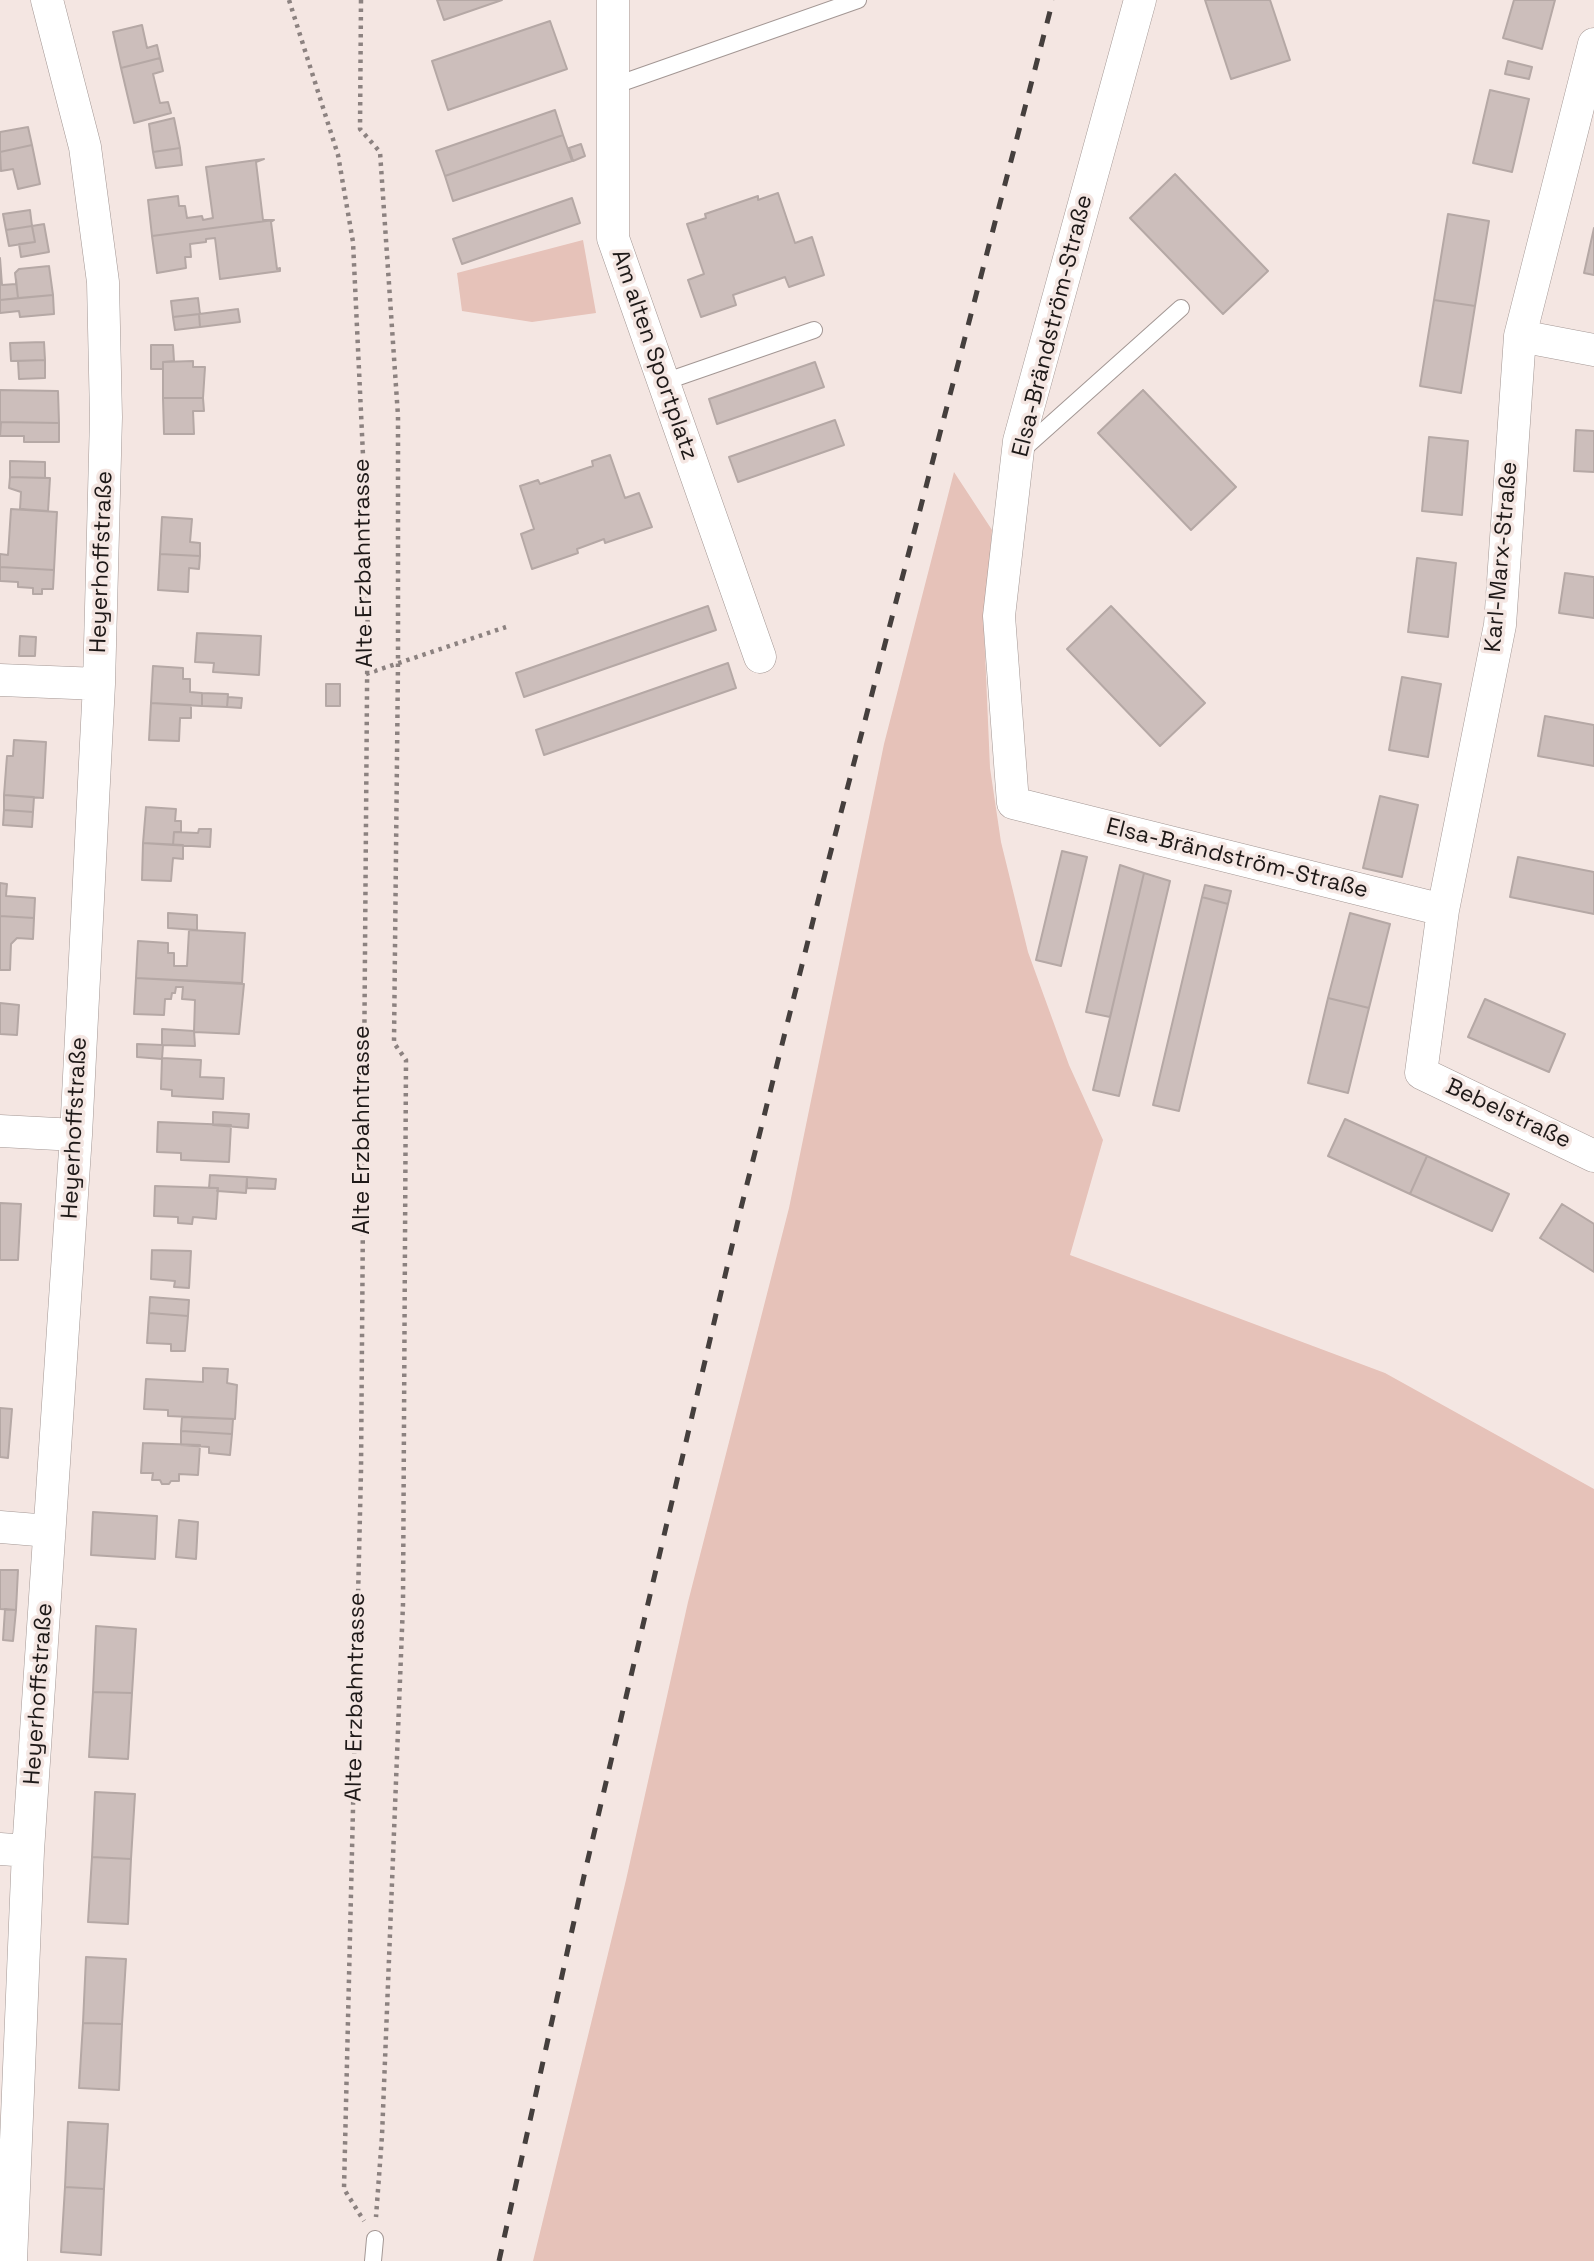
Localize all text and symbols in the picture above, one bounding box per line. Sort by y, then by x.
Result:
street label: Elsa-Brändström-Straße [1007,192,1099,460]
street label: Am alten Sportplatz [605,246,703,464]
street label: Alte Erzbahntrasse [348,458,380,668]
street label: Karl-Marx-Straße [1480,461,1524,653]
street label: Heyerhoffstraße [85,470,119,654]
street label: Elsa-Brändström-Straße [1103,813,1371,905]
street label: Alte Erzbahntrasse [349,1025,377,1235]
street label: Heyerhoffstraße [56,1036,94,1220]
street label: Bebelstraße [1441,1073,1575,1155]
street label: Alte Erzbahntrasse [340,1592,372,1802]
street label: Heyerhoffstraße [19,1602,59,1786]

